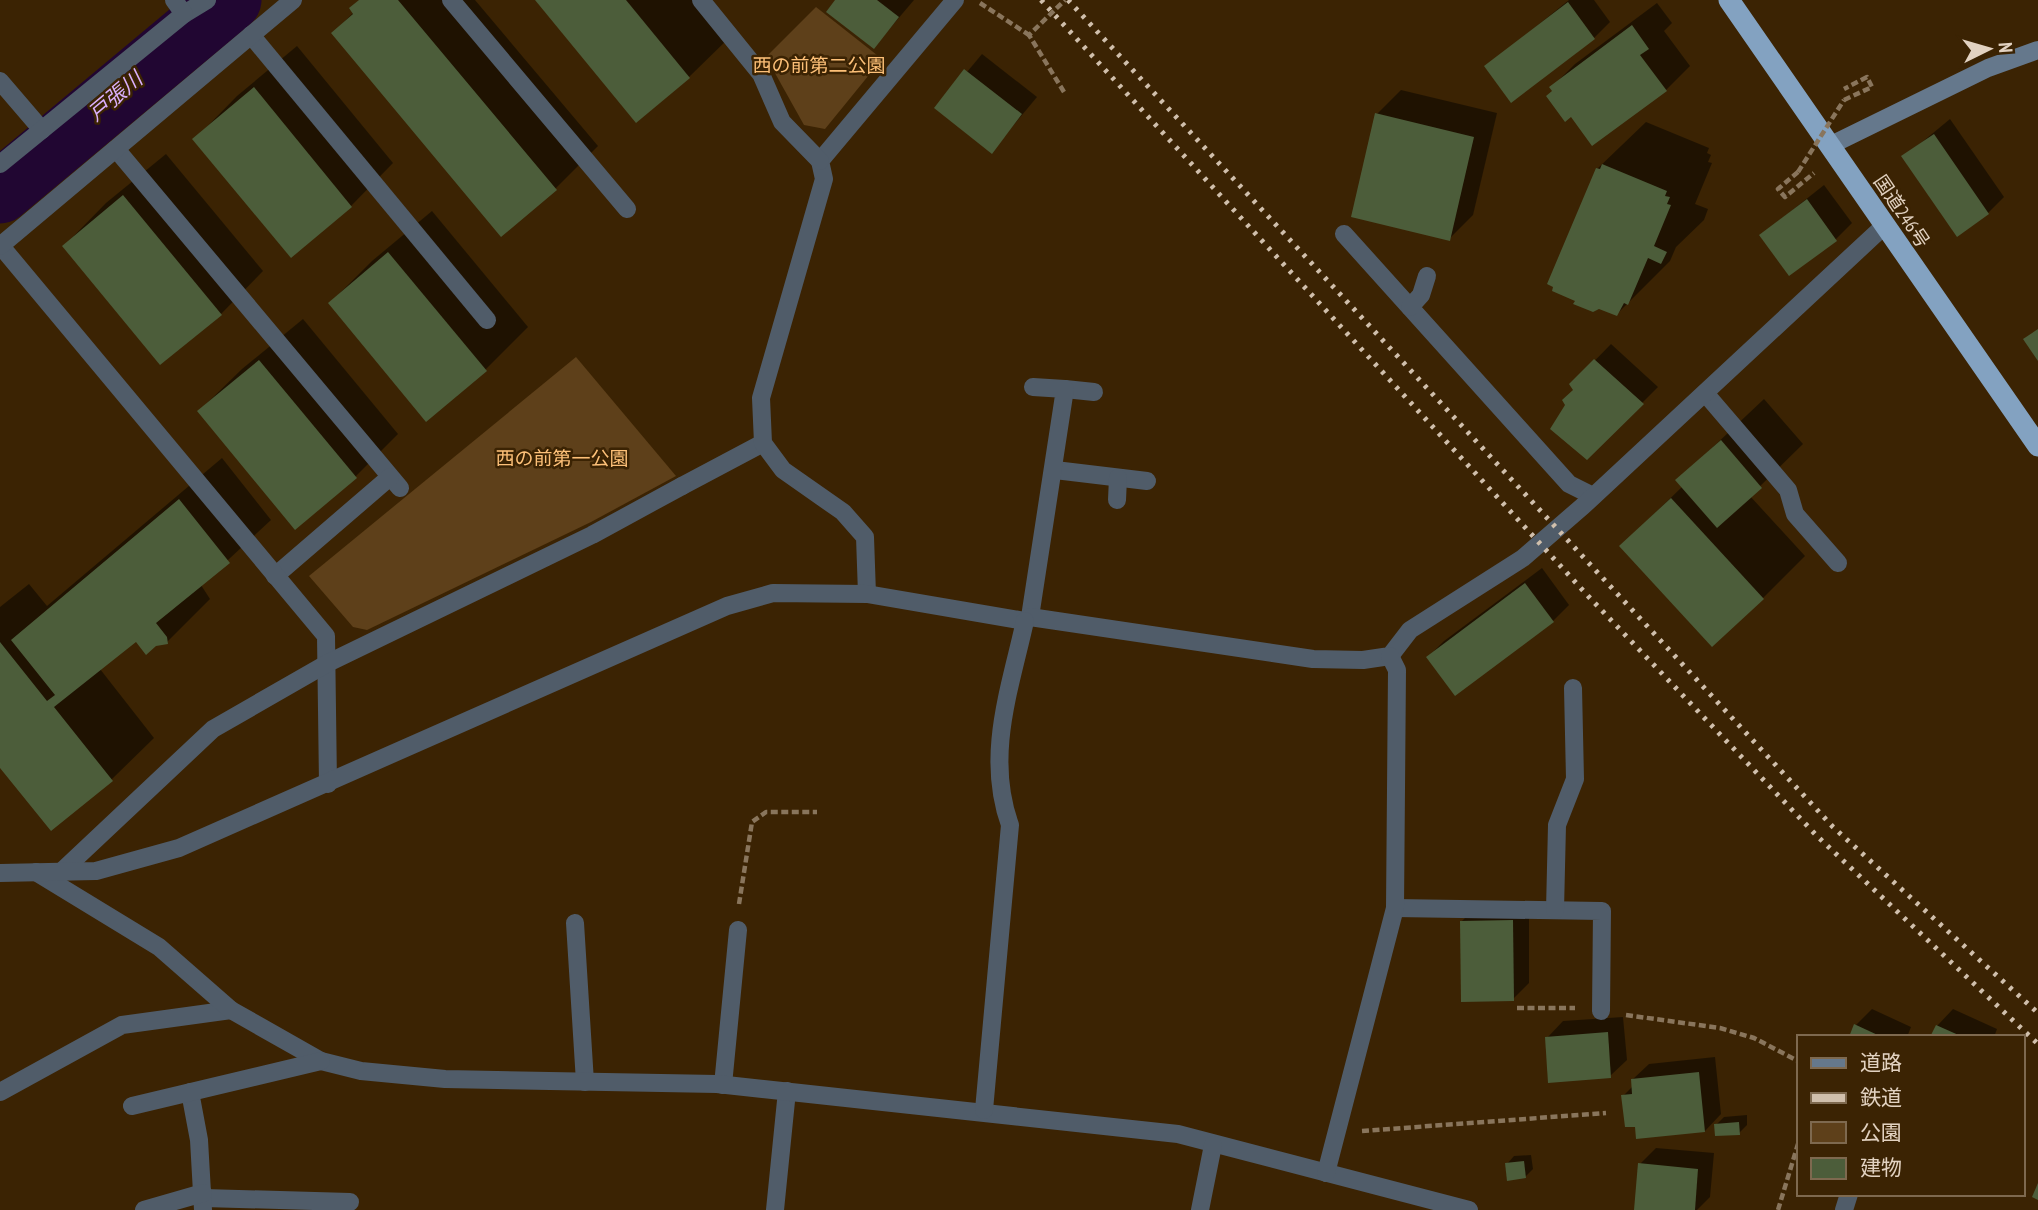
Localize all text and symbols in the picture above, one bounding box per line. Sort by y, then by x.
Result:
north arrow [1954,14,2024,84]
text: N [1994,41,2018,54]
park label: 西の前第二公園 [752,53,886,77]
water label: 戸張川 [82,64,149,127]
street label: 国道246号 [1869,170,1935,252]
park label: 西の前第一公園 [495,446,629,470]
legend [1797,1035,2024,1196]
text: 道路 [1860,1049,1902,1076]
text: 鉄道 [1860,1084,1902,1111]
text: 公園 [1860,1119,1902,1146]
text: 建物 [1860,1154,1902,1181]

